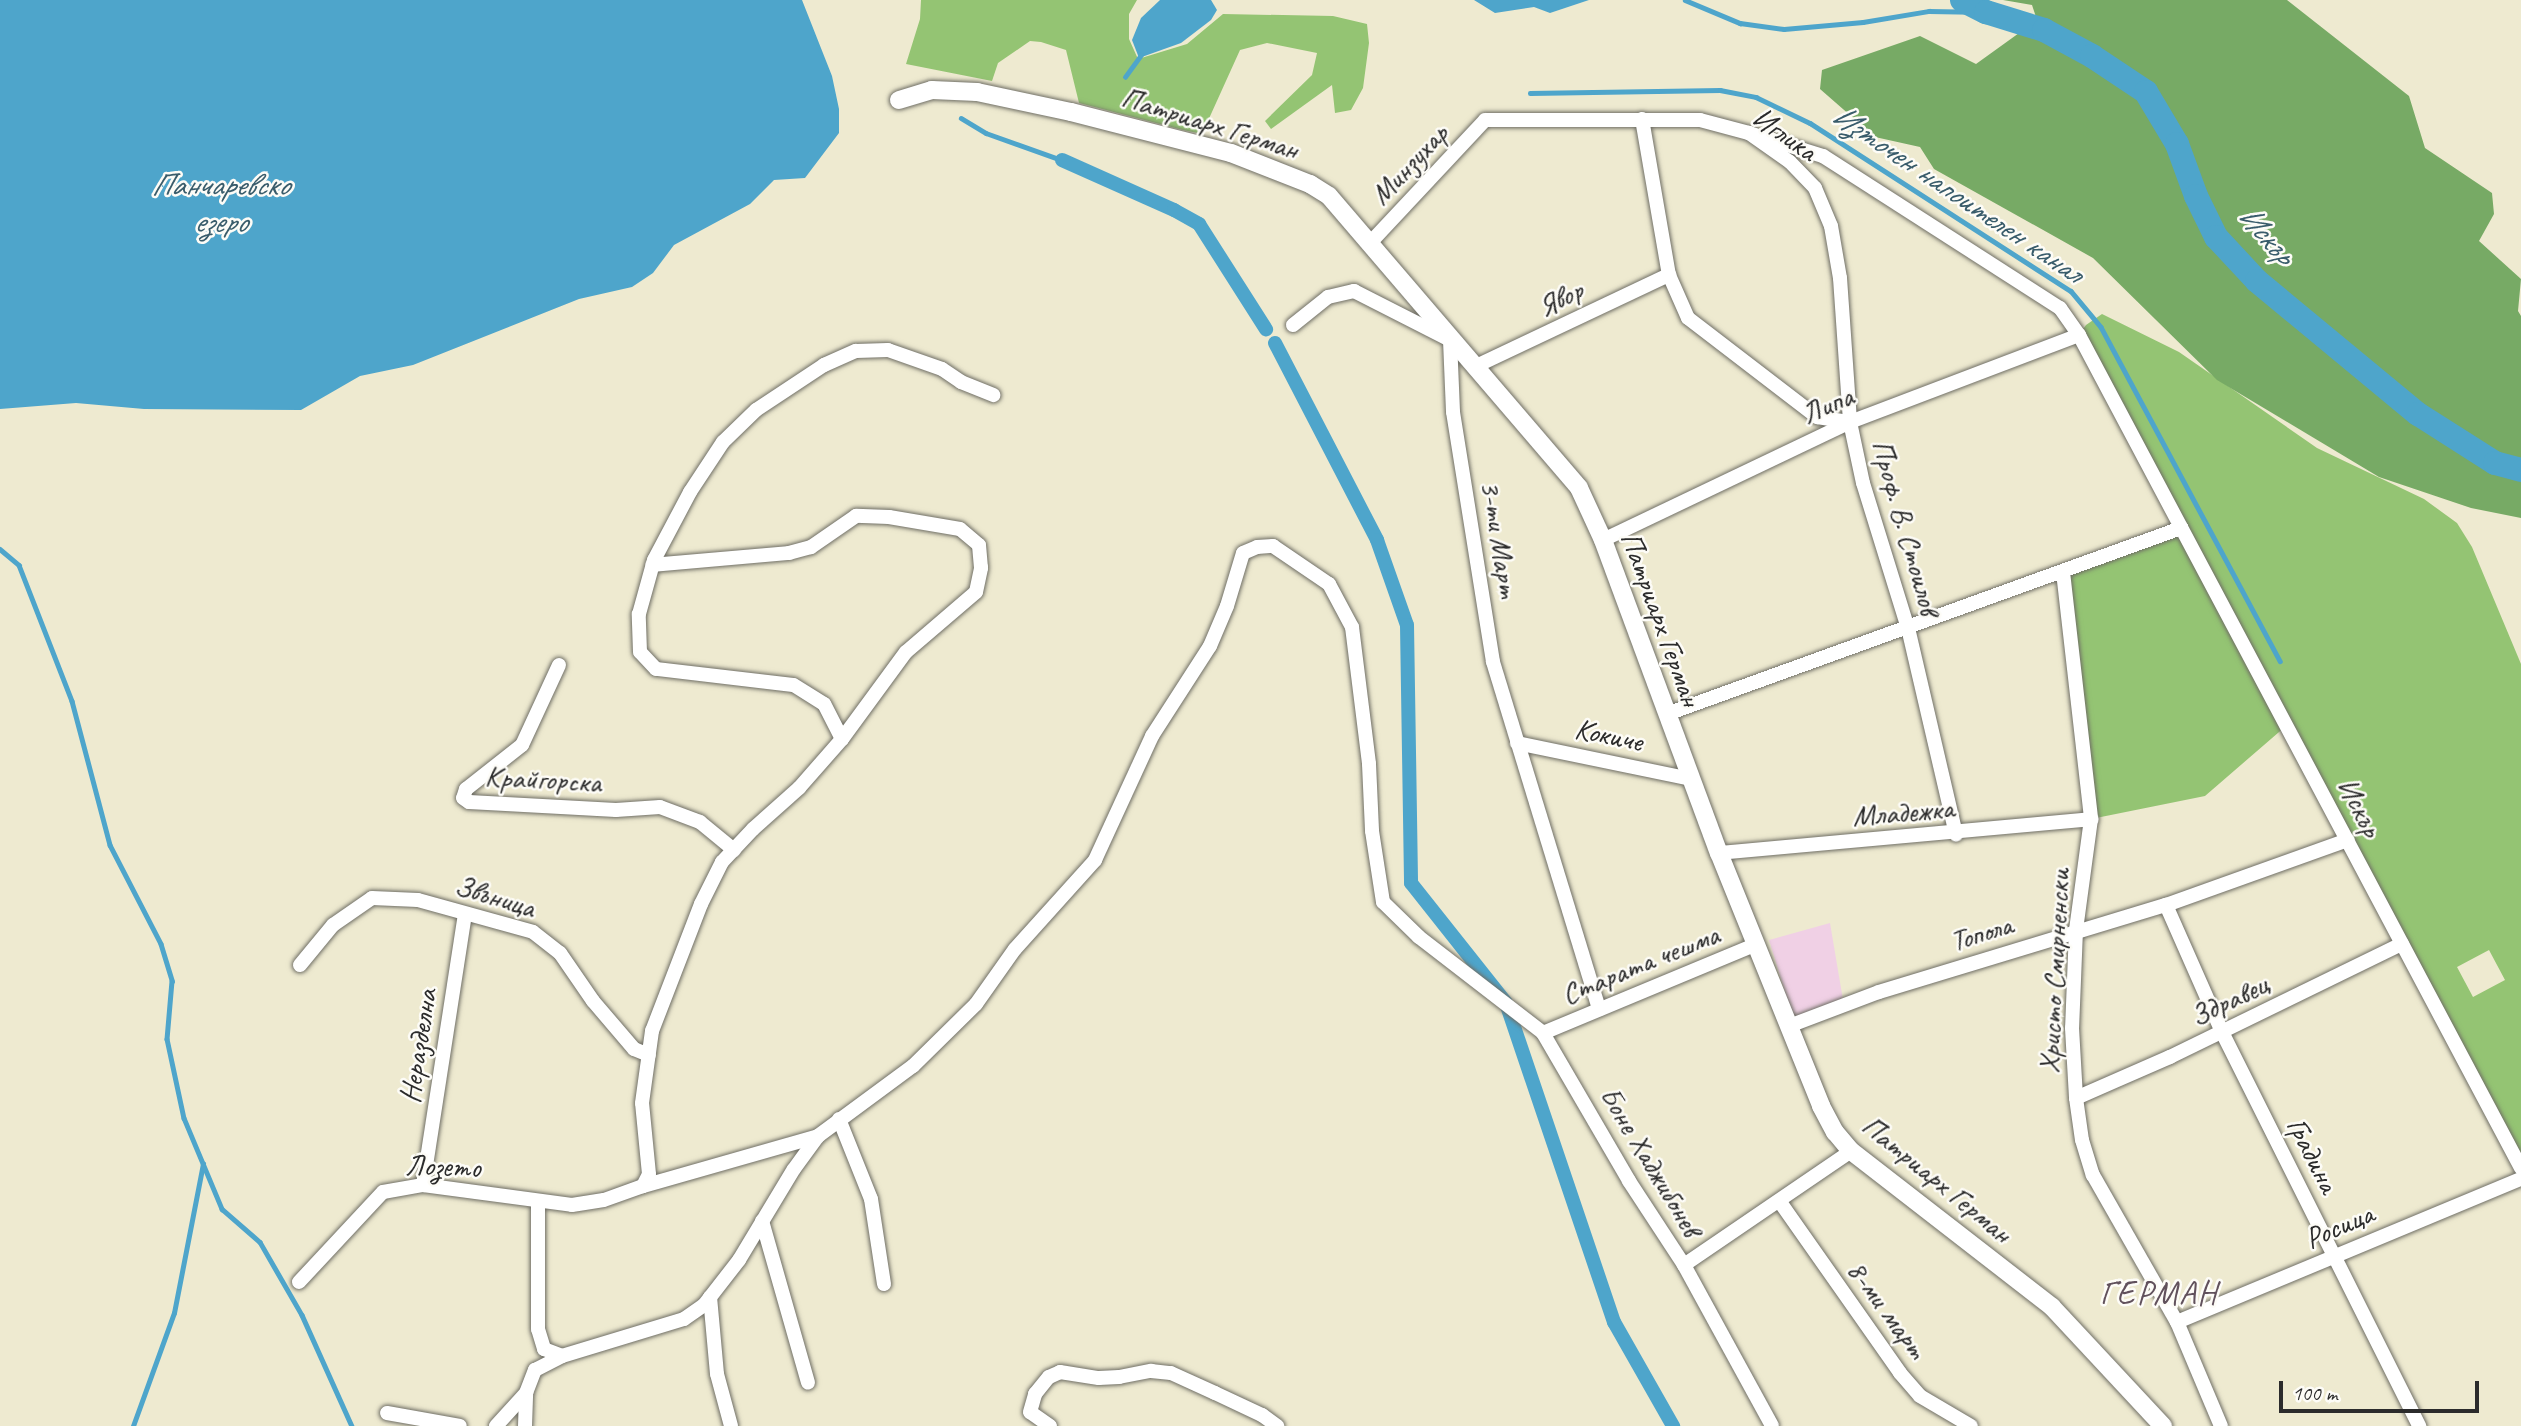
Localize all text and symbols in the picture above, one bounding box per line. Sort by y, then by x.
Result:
street label: Патриарх Герман [1116,79,1304,167]
water label: Източен напоителен канал [1823,95,2091,293]
street label: Иглика [1746,99,1824,169]
street label: Минзухар [1362,116,1456,212]
water label: Панчаревско езеро [151,167,289,242]
water label: Искър [2230,198,2302,272]
street label: Явор [1531,272,1589,324]
street label: Липа [1795,378,1859,432]
street label: Проф. В. Стоилов [1864,435,1948,619]
street label: 3-ти Март [1473,476,1527,602]
street label: Патриарх Герман [1612,526,1710,712]
street label: Кокиче [1572,710,1646,760]
street label: Крайгорска [484,758,602,800]
street label: Искър [2330,771,2390,843]
street label: Младежка [1851,790,1955,834]
street label: Звъница [451,867,539,925]
street label: Христо Смирненски [2031,869,2077,1073]
street label: Топола [1946,907,2016,959]
street label: Старата чешма [1556,916,1724,1012]
street label: Здравец [2184,966,2274,1034]
street label: Неразделна [391,987,445,1105]
street label: Боне Хаджибонев [1591,1077,1711,1245]
street label: Патриарх Герман [1854,1107,2020,1251]
street label: Градина [2279,1111,2347,1199]
street label: Лозето [405,1147,481,1185]
street label: Росица [2299,1196,2379,1256]
street label: 8-ми март [1839,1253,1935,1365]
district label: ГЕРМАН [2100,1274,2218,1314]
scale bar [2283,1366,2482,1410]
text: 100 m [2292,1380,2337,1406]

